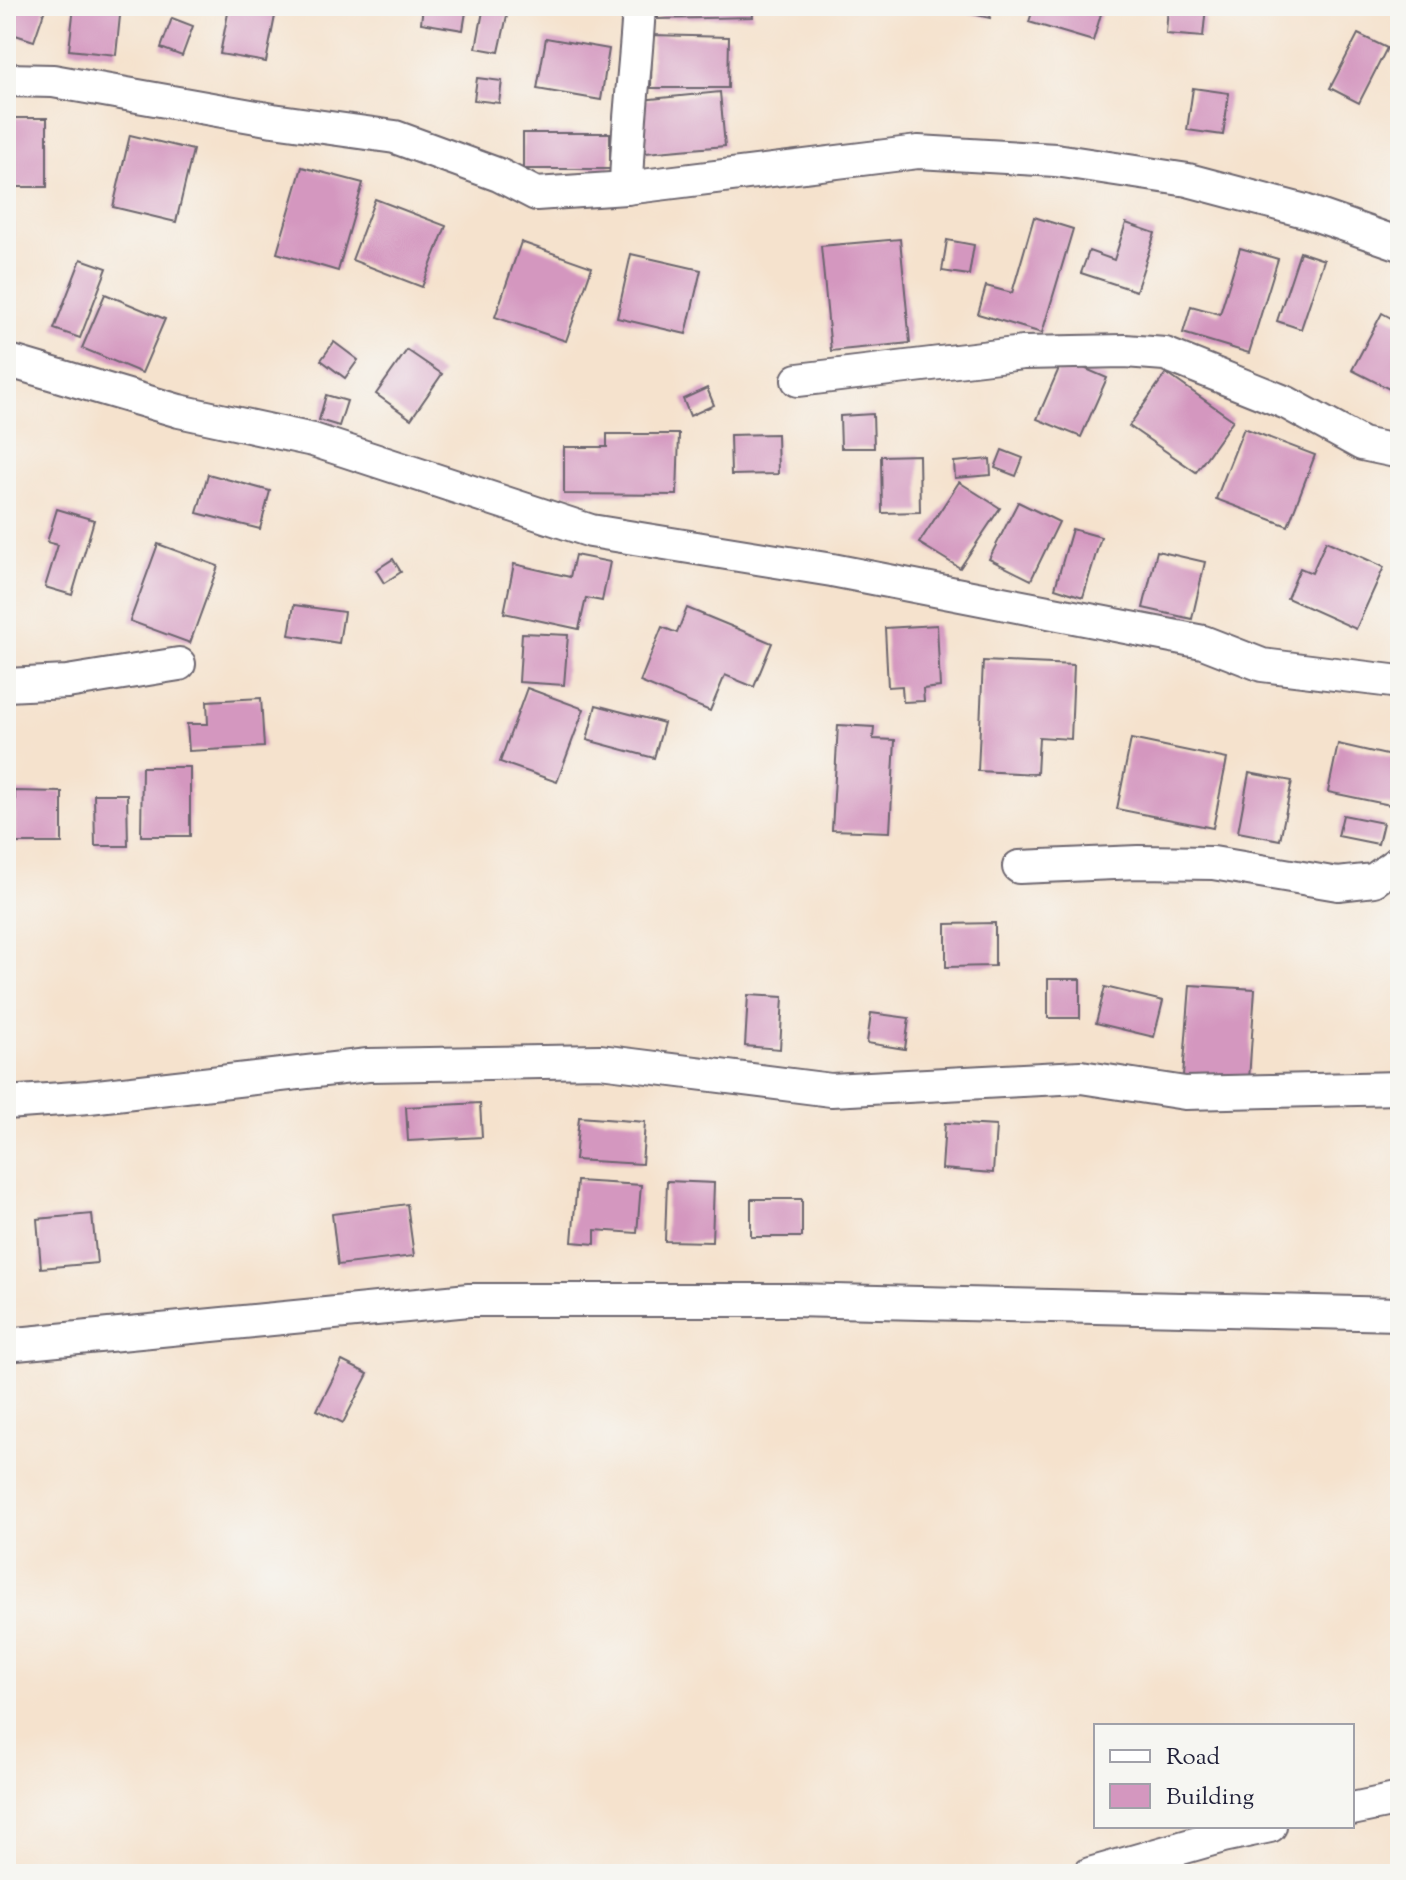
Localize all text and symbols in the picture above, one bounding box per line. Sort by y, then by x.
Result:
legend [1094,1724,1354,1828]
text: Road [1166,1741,1220,1775]
text: Building [1166,1781,1255,1815]

